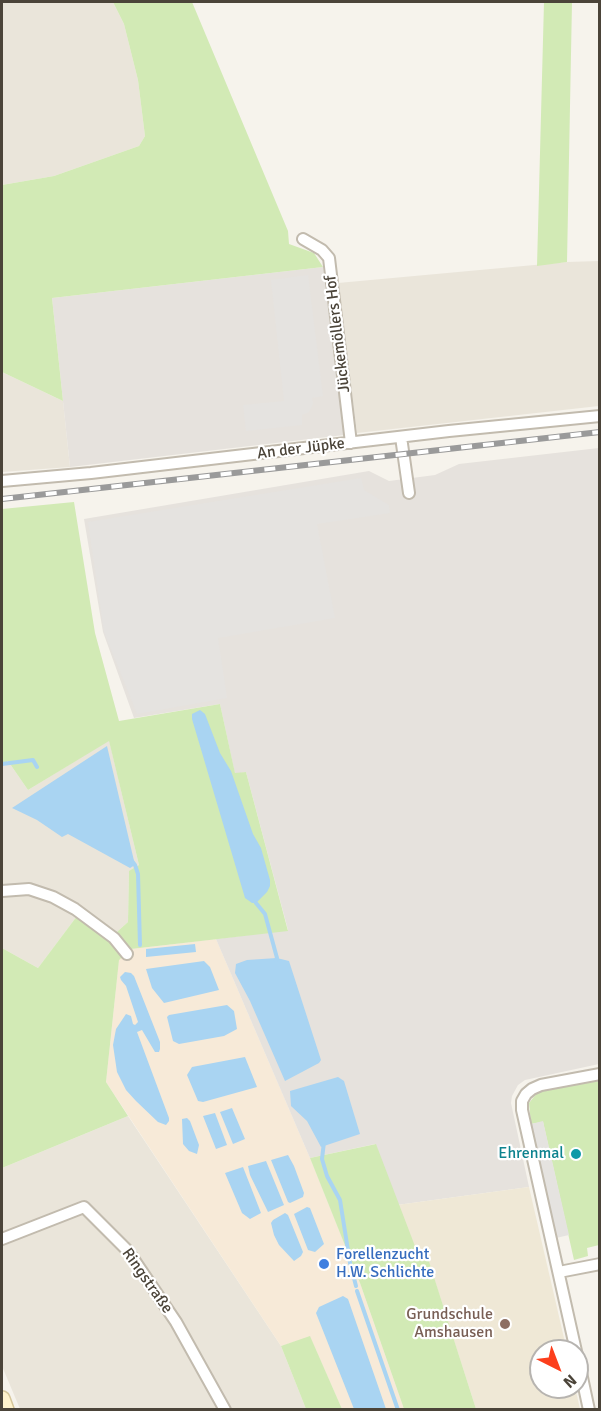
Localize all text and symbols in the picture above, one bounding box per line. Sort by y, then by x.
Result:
street label: Jückemöllers Hof [321,274,355,394]
street label: An der Jüpke [256,434,346,464]
place label: Ehrenmal [498,1144,564,1164]
marker: Ehrenmal [569,1147,583,1161]
street label: Ringstraße [117,1245,177,1317]
place label: Forellenzucht H.W. Schlichte [336,1245,434,1283]
marker: Forellenzucht H.W. Schlichte [317,1257,331,1271]
place label: Grundschule Amshausen [406,1305,493,1343]
marker: Grundschule Amshausen [498,1317,512,1331]
north arrow [529,1339,589,1399]
text: N [559,1370,581,1392]

